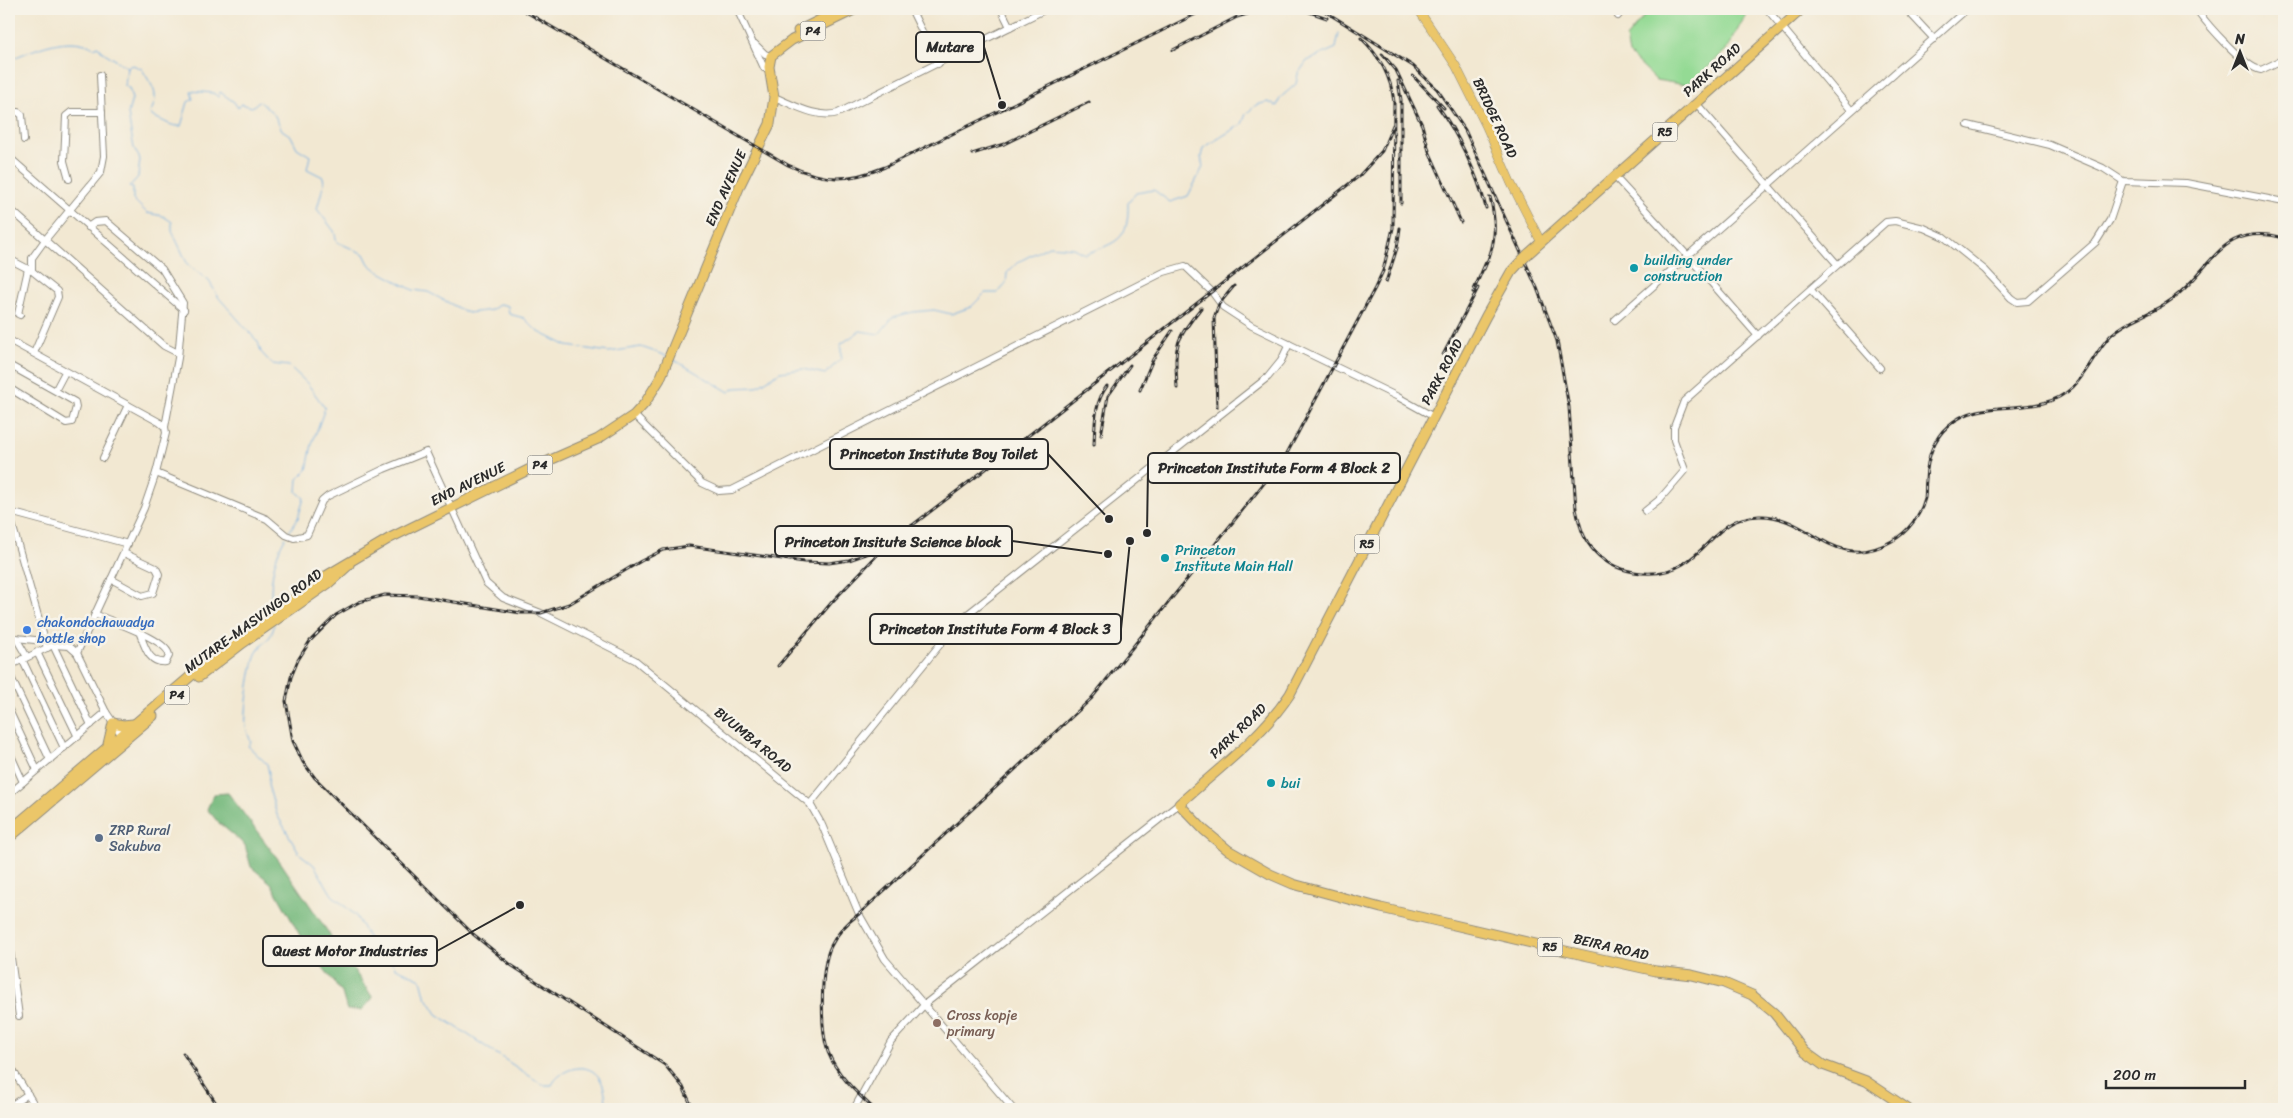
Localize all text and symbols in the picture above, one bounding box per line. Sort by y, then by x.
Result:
road number: P4 [800,22,826,40]
text: N [2234,27,2245,52]
north arrow [2216,28,2266,78]
callout: Mutare [916,32,984,62]
text: Mutare [925,34,975,60]
street label: PARK ROAD [1677,36,1748,103]
street label: BRIDGE ROAD [1465,74,1525,163]
road number: R5 [1652,122,1678,142]
street label: END AVENUE [698,145,754,230]
place label: building under construction [1644,248,1733,289]
marker: building under construction [1628,262,1640,274]
street label: PARK ROAD [1414,334,1470,410]
callout: Princeton Institute Boy Toilet [830,439,1048,469]
text: Princeton Institute Boy Toilet [840,441,1038,467]
callout: Princeton Institute Form 4 Block 2 [1148,453,1400,483]
street label: END AVENUE [426,454,511,513]
text: Princeton Institute Form 4 Block 2 [1158,455,1390,481]
road number: P4 [528,456,552,474]
callout: Princeton Insitute Science block [775,526,1012,556]
text: Princeton Insitute Science block [785,529,1002,555]
road number: R5 [1354,534,1380,554]
place label: Princeton Institute Main Hall [1174,538,1294,579]
marker: Princeton Institute Main Hall [1159,552,1171,564]
street label: MUTARE-MASVINGO ROAD [178,562,328,680]
place label: chakondochawadya bottle shop [37,610,154,651]
callout: Princeton Institute Form 4 Block 3 [870,614,1121,644]
text: Princeton Institute Form 4 Block 3 [879,616,1112,642]
marker: chakondochawadya bottle shop [21,624,33,636]
road number: P4 [164,686,190,704]
street label: PARK ROAD [1203,697,1273,765]
street label: BVUMBA ROAD [708,701,798,780]
place label: bui [1281,771,1301,796]
marker: bui [1265,777,1277,789]
place label: ZRP Rural Sakubva [109,818,171,859]
marker: ZRP Rural Sakubva [93,832,105,844]
street label: BEIRA ROAD [1571,926,1652,968]
callout: Quest Motor Industries [263,936,437,966]
text: Quest Motor Industries [271,938,429,964]
road number: R5 [1538,938,1562,956]
place label: Cross kopje primary [946,1003,1017,1044]
marker: Cross kopje primary [931,1017,943,1029]
scale bar [2106,1058,2244,1090]
text: 200 m [2113,1062,2157,1088]

